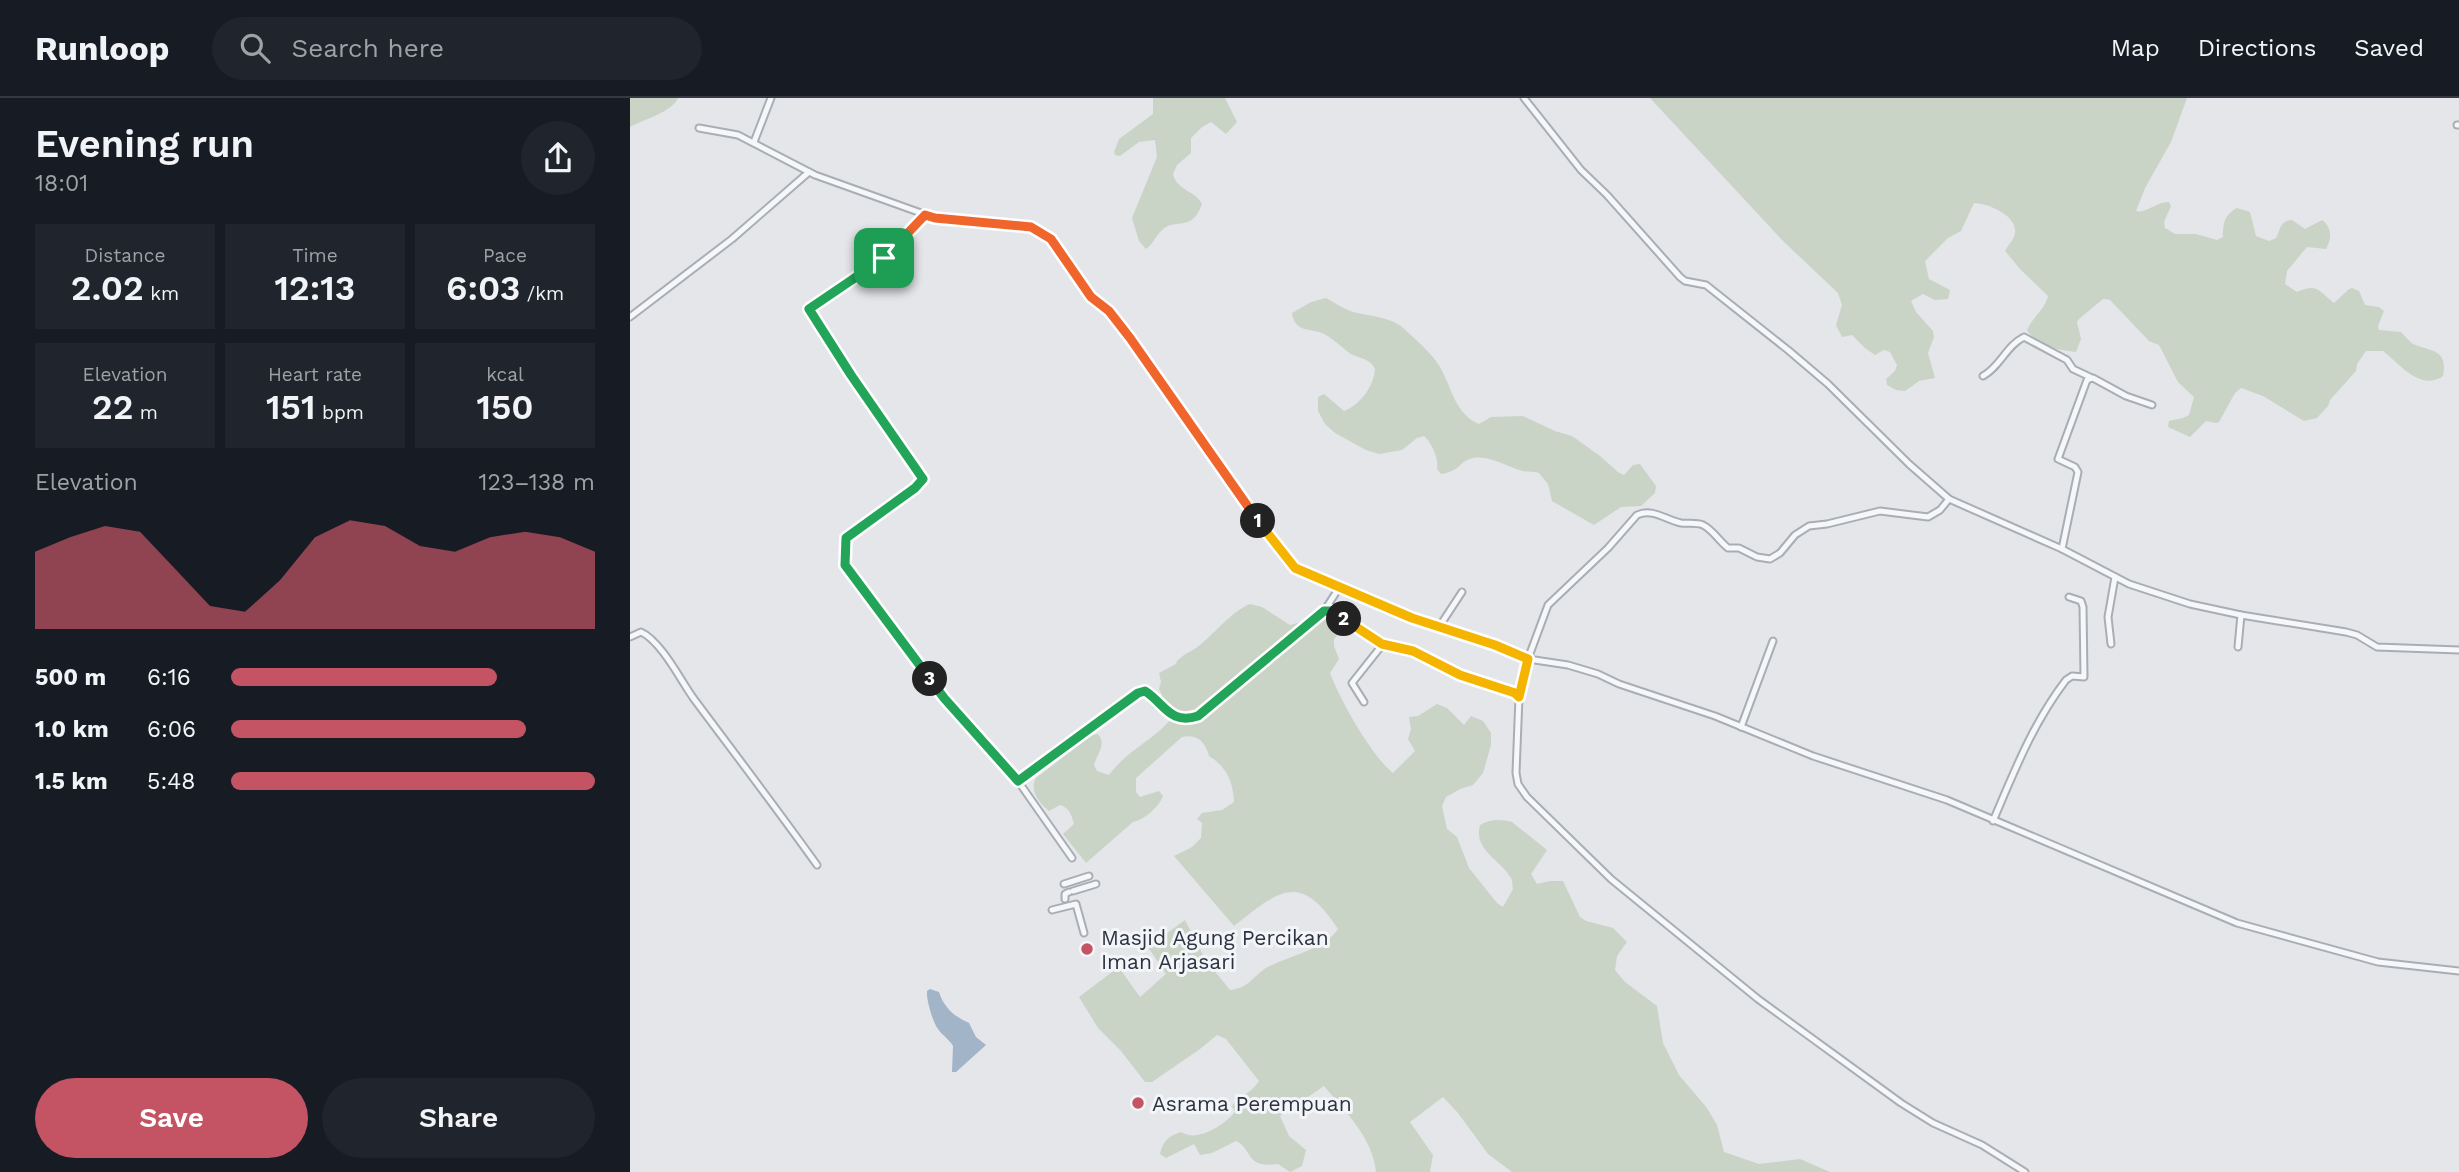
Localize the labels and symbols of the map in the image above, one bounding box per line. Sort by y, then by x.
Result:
pin [854,228,914,288]
pin: 1 [1240,504,1276,538]
pin: 2 [1326,602,1362,636]
pin: 3 [912,662,948,696]
place label: Masjid Agung Percikan Iman Arjasari [1101,925,1329,974]
marker: Masjid Agung Percikan Iman Arjasari [1079,941,1095,957]
place label: Asrama Perempuan [1152,1091,1352,1116]
marker: Asrama Perempuan [1130,1095,1146,1111]

